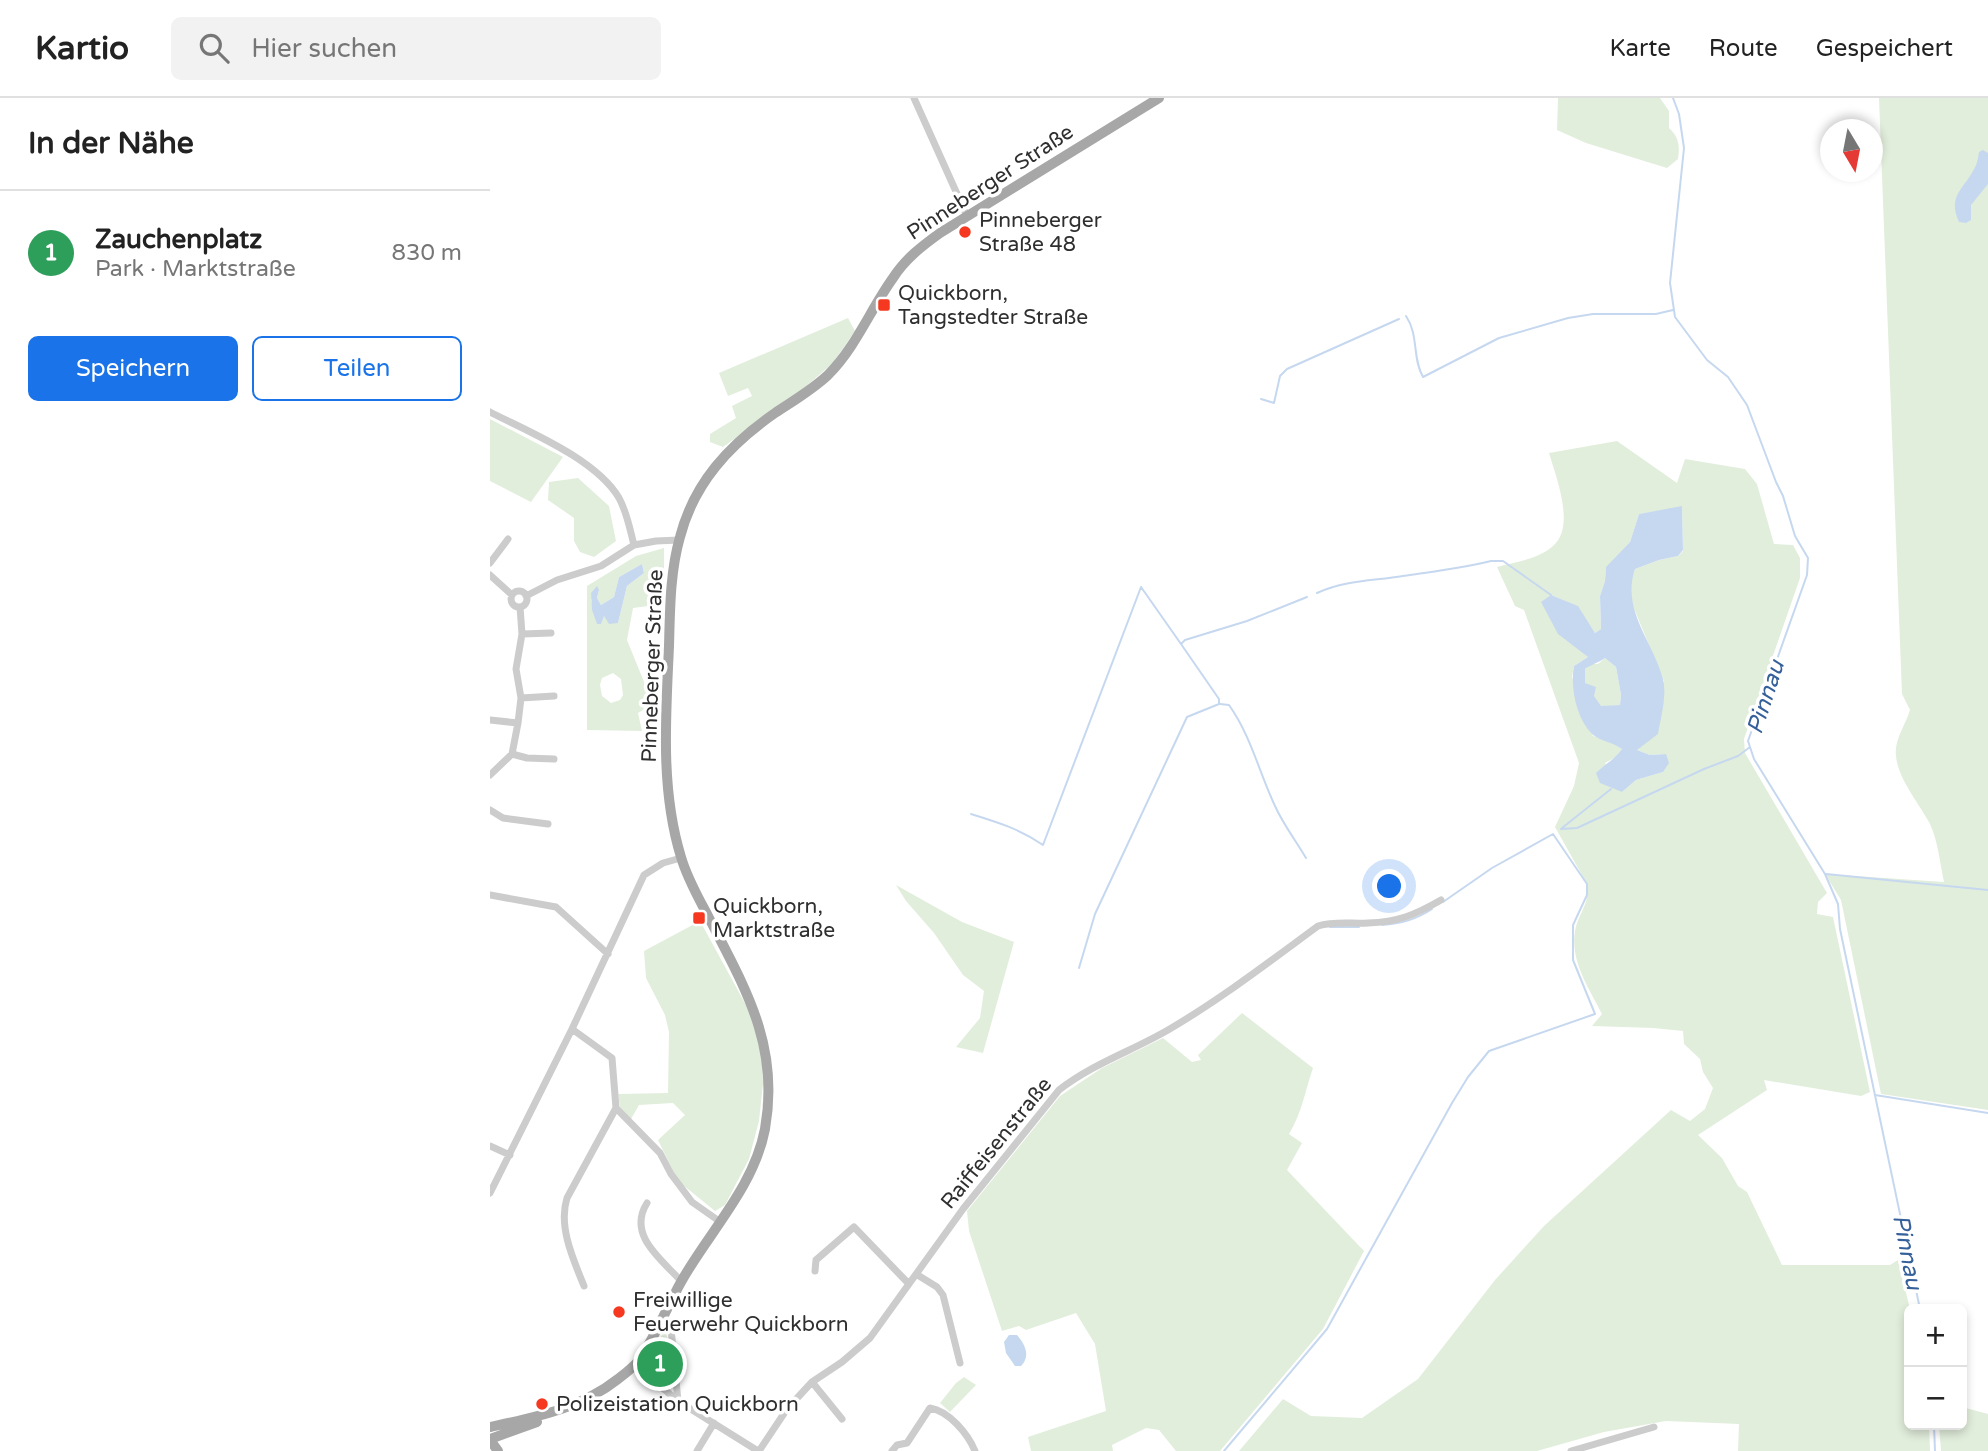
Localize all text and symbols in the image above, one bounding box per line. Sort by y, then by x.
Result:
search box [171,17,661,80]
text: Kartio [35,29,129,68]
icon: search [195,29,233,67]
text: Hier suchen [251,33,397,64]
text: Karte [1609,34,1671,63]
text: Route [1709,34,1778,63]
text: Gespeichert [1816,34,1953,63]
street label: Pinneberger Straße [902,119,1078,245]
north arrow [1820,119,1883,182]
text: In der Nähe [28,125,194,162]
place label: Pinneberger Straße 48 [979,208,1102,257]
text: Zauchenplatz [95,224,262,255]
marker: Pinneberger Straße 48 [957,224,973,240]
text: 1 [44,239,58,267]
text: 830 m [392,239,462,267]
text: Park · Marktstraße [95,255,296,283]
place label: Quickborn, Tangstedter Straße [898,281,1088,330]
marker: Quickborn, Tangstedter Straße [876,297,892,313]
button: Speichern [28,336,238,401]
button: Teilen [252,336,462,401]
street label: Pinneberger Straße [637,569,668,763]
water label: Pinnau [1741,656,1791,738]
your location [1372,869,1406,903]
place label: Quickborn, Marktstraße [713,894,835,943]
marker: Quickborn, Marktstraße [691,910,707,926]
street label: Raiffeisenstraße [936,1072,1057,1214]
water label: Pinnau [1886,1212,1928,1293]
place label: Freiwillige Feuerwehr Quickborn [633,1288,849,1337]
marker: Freiwillige Feuerwehr Quickborn [611,1304,627,1320]
map controls [1904,1304,1967,1430]
button: + [1904,1304,1967,1367]
pin: 1 [637,1338,683,1390]
button: − [1904,1367,1967,1430]
place label: Polizeistation Quickborn [556,1392,799,1417]
marker: Polizeistation Quickborn [534,1396,550,1412]

